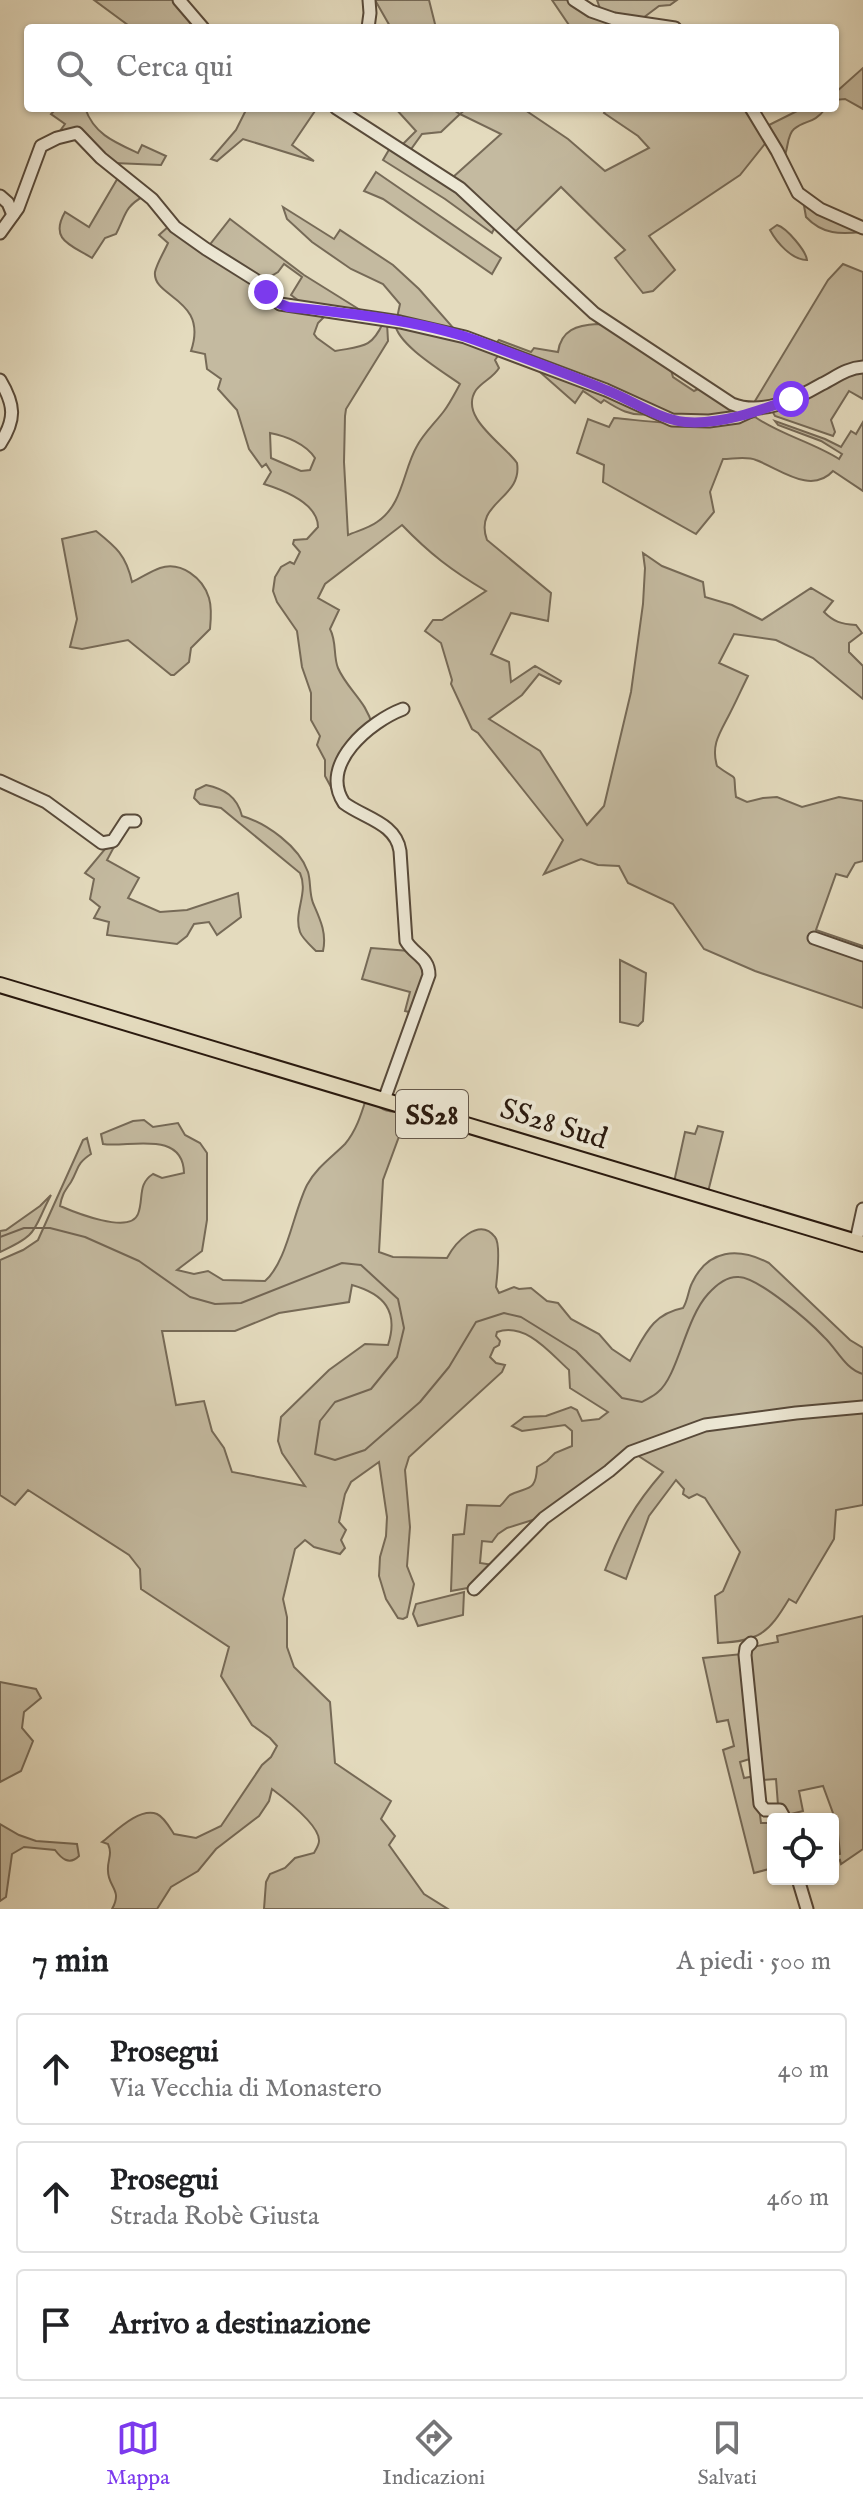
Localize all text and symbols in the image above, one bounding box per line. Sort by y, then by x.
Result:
search box [24,24,839,112]
icon: search [52,46,96,90]
text: Cerca qui [116,49,233,87]
route end [248,274,284,310]
route start [773,381,809,417]
road number: SS28 [396,1090,468,1138]
street label: SS28 Sud [495,1091,613,1159]
map controls [767,1813,839,1885]
button: locate [767,1813,839,1885]
text: 7 min [32,1940,109,1983]
text: A piedi · 500 m [676,1945,831,1978]
text: Prosegui [110,2034,219,2072]
icon: ahead [34,2047,78,2091]
text: 40 m [778,2053,829,2086]
text: Via Vecchia di Monastero [110,2072,382,2105]
text: Prosegui [110,2162,219,2200]
icon: ahead [34,2175,78,2219]
text: 460 m [767,2181,829,2214]
text: Strada Robè Giusta [110,2200,319,2233]
icon: arrive [34,2303,78,2347]
text: Arrivo a destinazione [110,2306,371,2344]
tab: Mappa [106,2416,170,2492]
tab: Indicazioni [382,2416,485,2492]
tab: Salvati [698,2416,757,2492]

